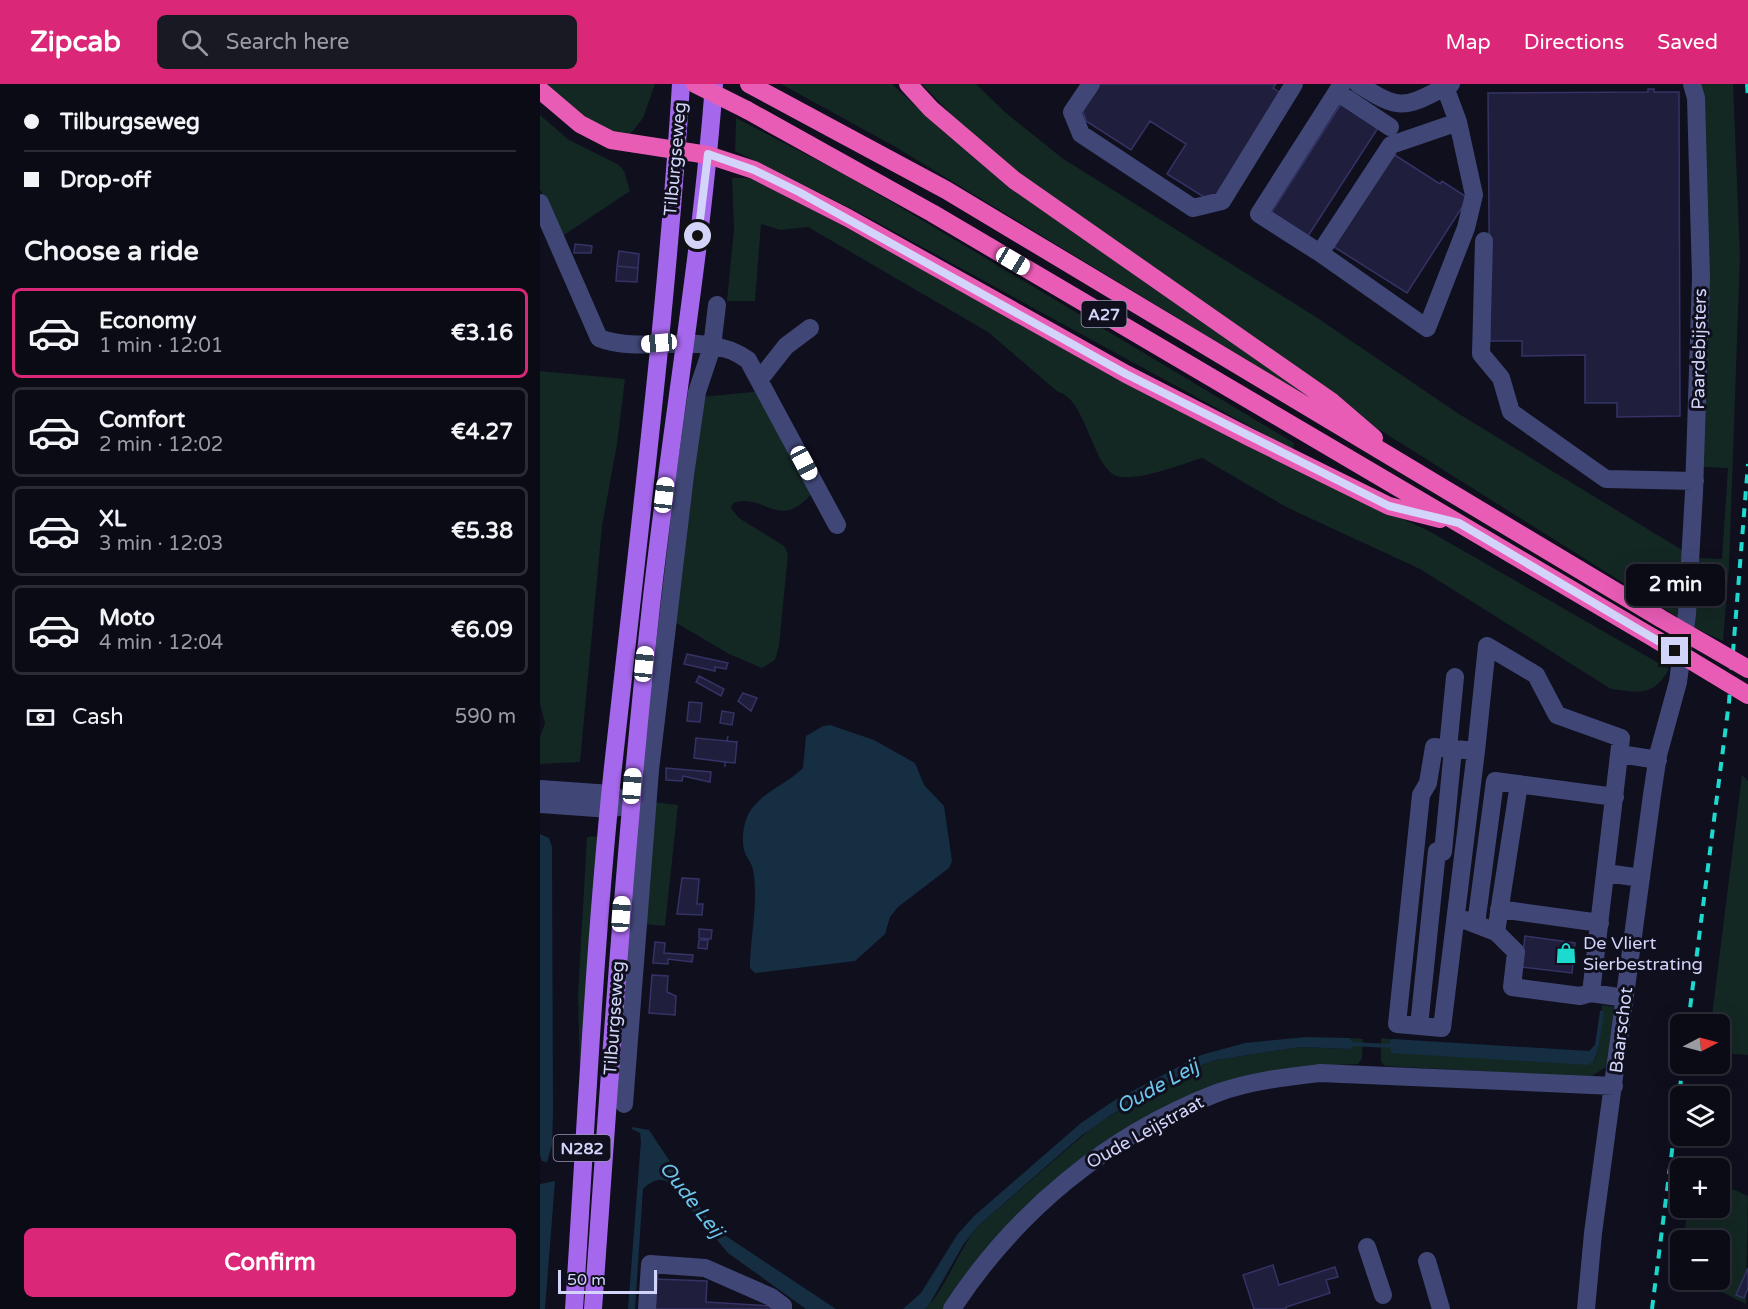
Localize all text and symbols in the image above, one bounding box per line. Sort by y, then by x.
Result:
search box [157,15,577,69]
text: Zipcab [30,25,121,59]
icon: search [178,26,211,59]
text: Search here [226,29,350,55]
text: Map [1445,30,1491,55]
text: Directions [1524,30,1624,55]
text: Saved [1657,30,1718,55]
street label: Tilburgseweg [659,101,691,217]
text: Tilburgseweg [60,109,200,135]
text: Drop-off [60,167,151,193]
route start [684,222,711,249]
text: Choose a ride [24,235,199,268]
car [993,244,1033,278]
street label: Paardebijsters [1687,288,1711,410]
road number: A27 [1082,301,1126,327]
icon: car [27,306,81,360]
text: Economy [99,308,196,334]
text: €3.16 [451,320,513,346]
car [640,332,678,354]
text: 1 min · 12:01 [99,334,223,358]
icon: car [27,405,81,459]
text: Comfort [99,407,185,433]
text: €4.27 [451,419,513,445]
text: 2 min · 12:02 [99,433,223,457]
car [788,443,820,483]
car [653,476,675,514]
icon: car [27,504,81,558]
text: XL [99,506,126,532]
text: €5.38 [451,518,513,544]
text: 3 min · 12:03 [99,532,223,556]
callout: 2 min [1626,564,1724,606]
text: 2 min [1649,573,1702,597]
icon: car [27,603,81,657]
text: Moto [99,605,155,631]
text: €6.09 [451,617,513,643]
text: 4 min · 12:04 [99,631,223,655]
route end [1661,637,1688,664]
car [633,645,655,683]
icon: cash [24,701,57,734]
text: Cash [72,704,124,730]
text: 590 m [455,705,516,729]
car [622,767,642,805]
car [611,895,631,933]
place label: De Vliert Sierbestrating [1583,932,1703,975]
shop icon: De Vliert Sierbestrating [1554,941,1578,965]
street label: Tilburgseweg [599,960,629,1076]
street label: Baarschot [1605,986,1637,1074]
north arrow [1670,1014,1730,1074]
map controls [1670,1014,1730,1290]
water label: Oude Leij [1112,1053,1205,1119]
button: layers [1670,1086,1730,1146]
street label: Oude Leijstraat [1083,1091,1208,1173]
road number: N282 [554,1135,610,1161]
water label: Oude Leij [654,1157,730,1245]
button: + [1670,1158,1730,1218]
button: Confirm [24,1228,516,1297]
button: − [1670,1230,1730,1290]
scale bar [558,1267,657,1294]
text: 50 m [567,1270,606,1290]

